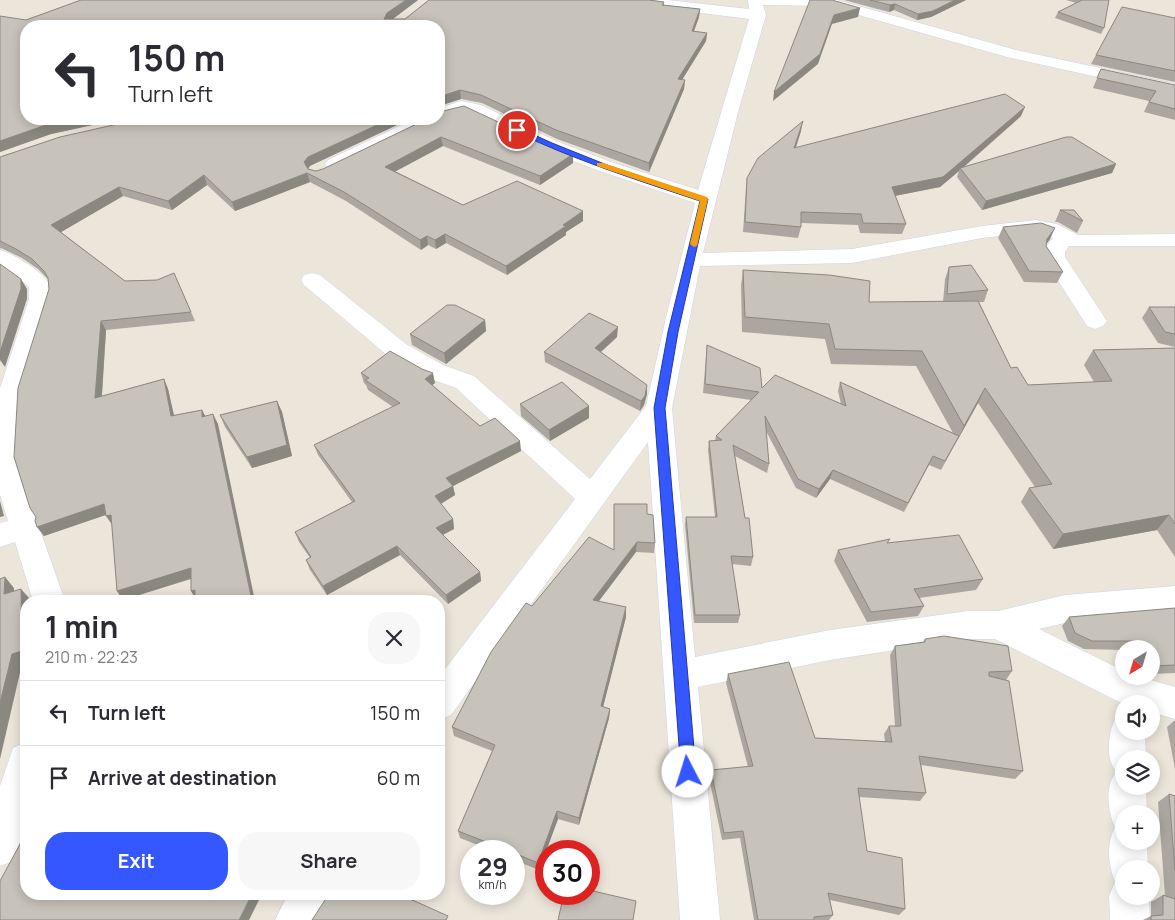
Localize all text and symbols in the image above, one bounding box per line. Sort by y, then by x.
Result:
text: 150 m [128,34,225,82]
icon: left [45,40,110,105]
text: Turn left [128,79,213,109]
pin [496,109,538,151]
icon: arrive [503,116,531,144]
text: 1 min [45,606,118,647]
button: close [368,612,420,664]
north arrow [1115,640,1160,685]
map controls [1115,640,1160,905]
text: 210 m · 22:23 [45,646,138,668]
button: sound [1115,695,1160,740]
icon: left [45,699,73,727]
text: Turn left [88,700,166,726]
text: 150 m [370,700,420,726]
position arrow [661,745,713,797]
button: layers [1115,750,1160,795]
icon: arrive [45,764,73,792]
text: Arrive at destination [88,765,277,791]
text: 60 m [377,765,420,791]
button: + [1115,805,1160,850]
button: Exit [45,832,228,890]
button: Share [238,832,420,890]
speed limit sign: 30 [535,840,600,905]
text: 29 [477,849,508,884]
button: − [1115,860,1160,905]
text: km/h [479,876,506,893]

